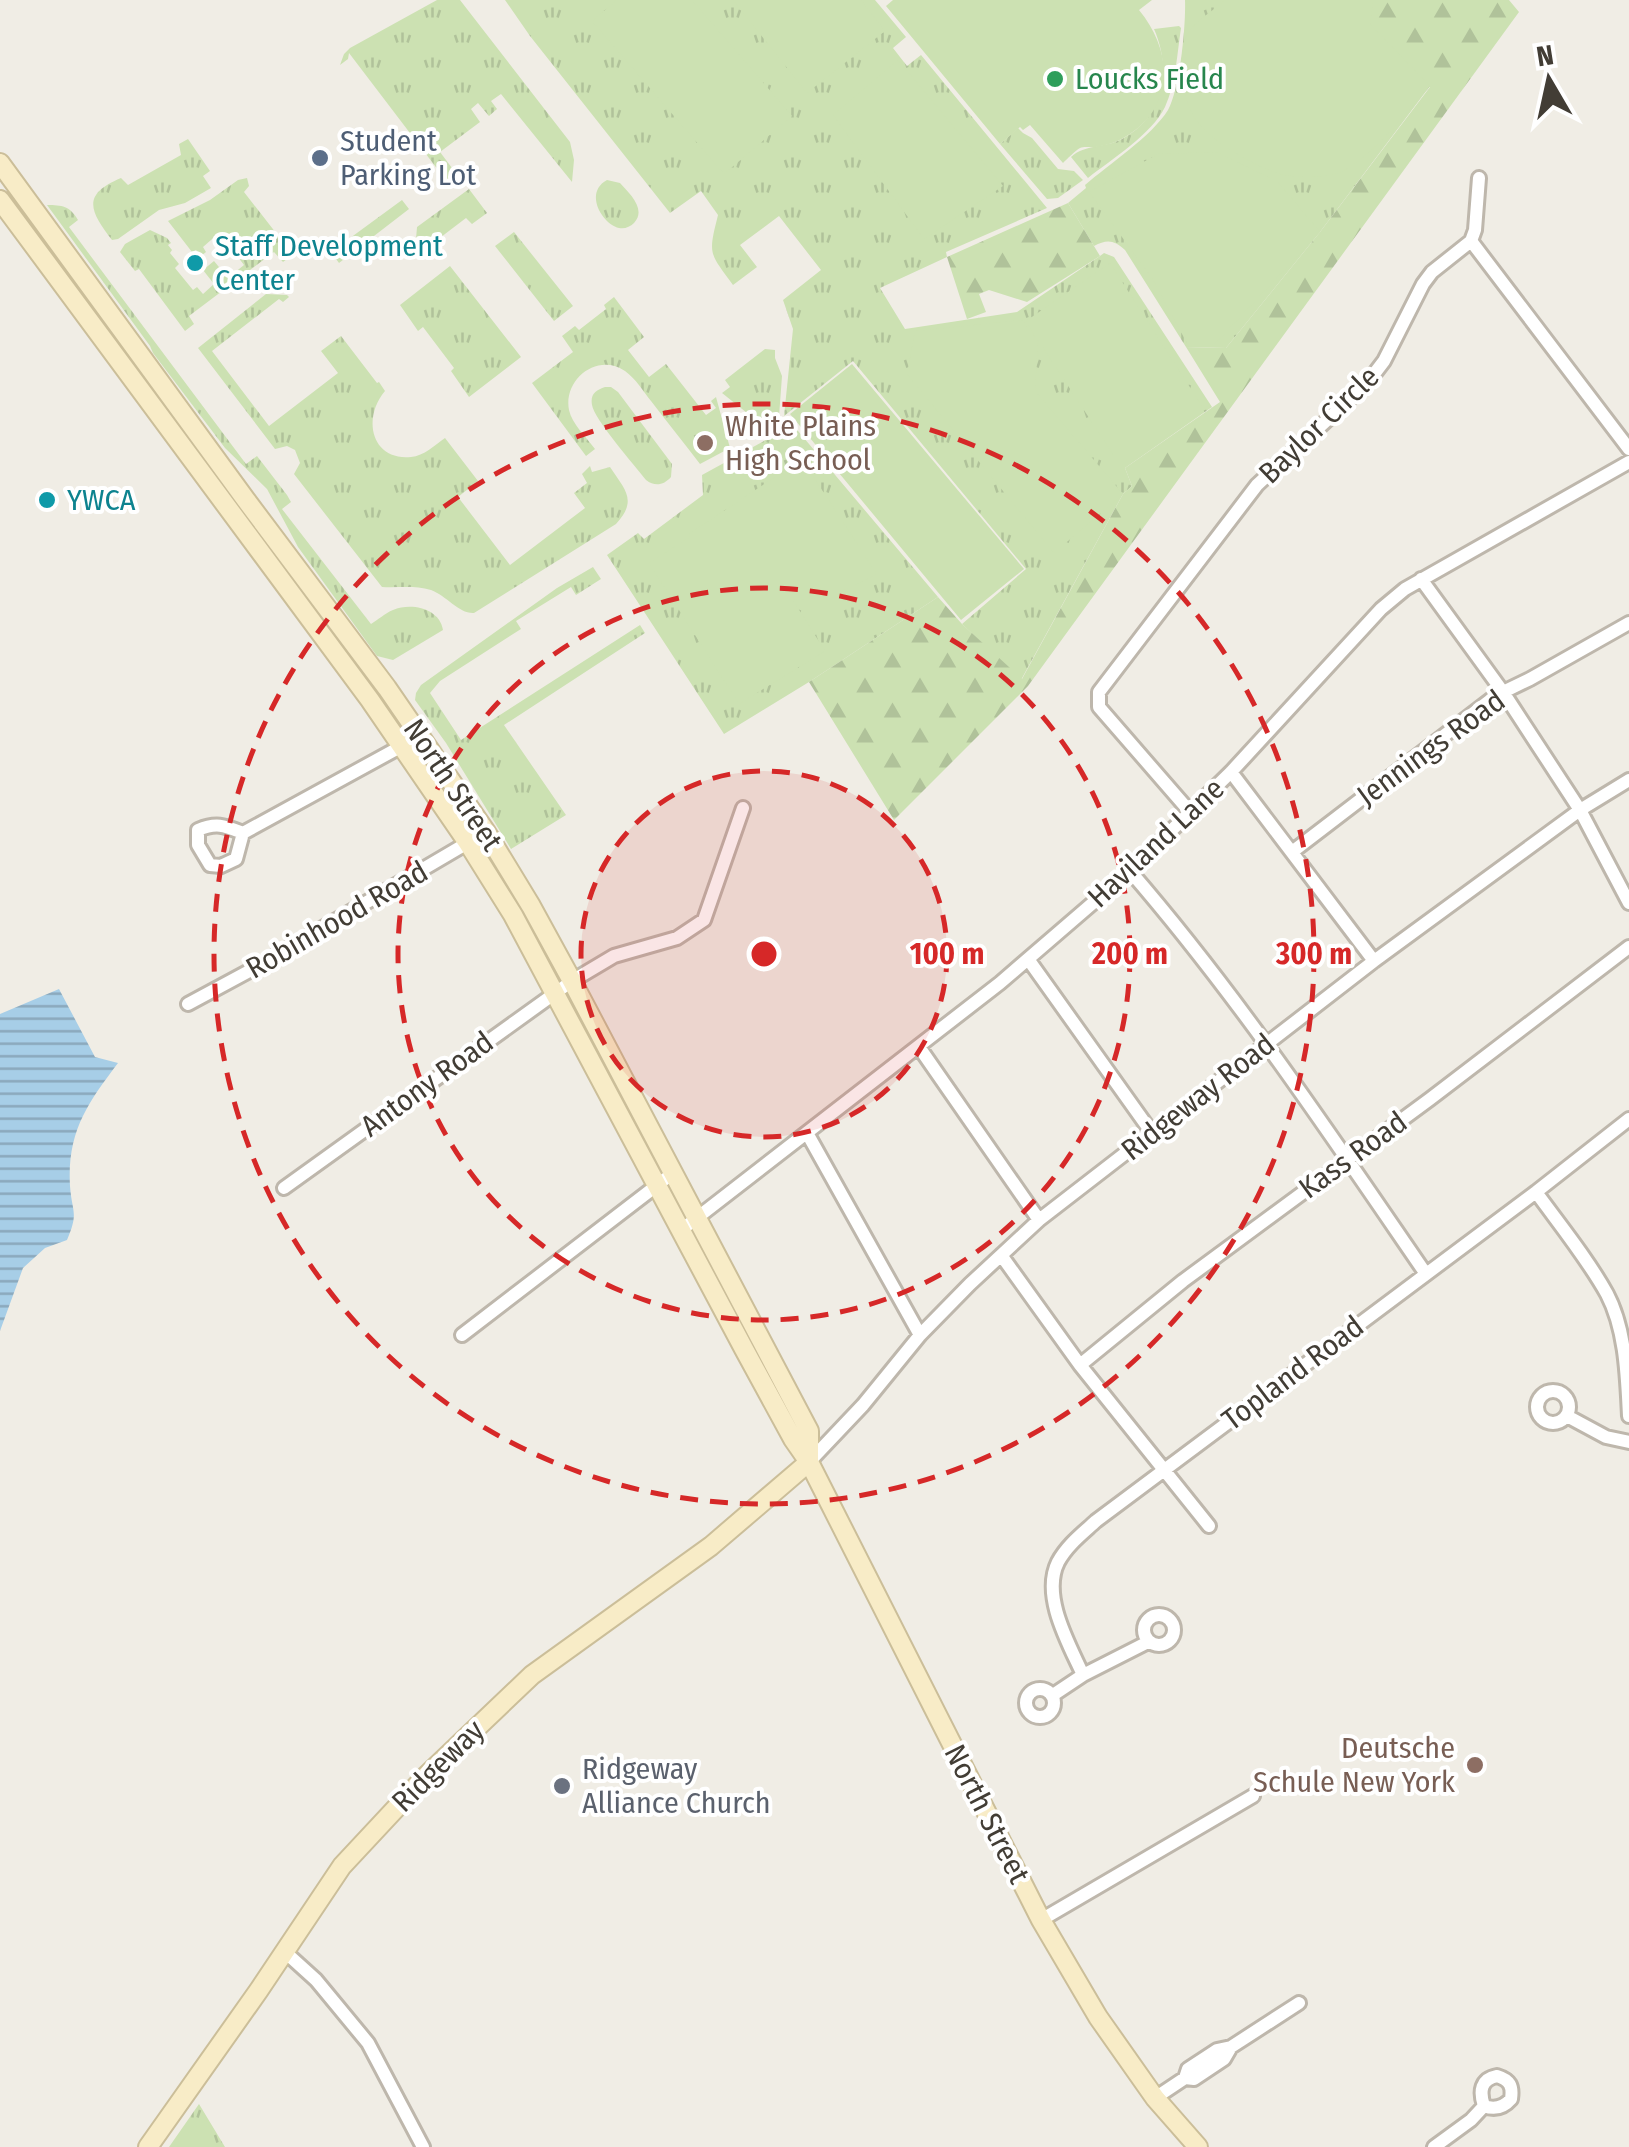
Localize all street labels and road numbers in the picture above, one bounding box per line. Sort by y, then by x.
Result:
street label: Baylor Circle [1251,359,1387,491]
street label: Jennings Road [1350,682,1512,814]
street label: North Street [396,712,510,858]
street label: Haviland Lane [1080,771,1232,915]
street label: Robinhood Road [240,853,434,987]
street label: Antony Road [354,1024,500,1144]
street label: Ridgeway Road [1114,1026,1282,1168]
street label: Kass Road [1292,1104,1414,1206]
street label: Topland Road [1215,1308,1371,1438]
street label: Ridgeway [384,1712,492,1820]
street label: North Street [937,1739,1037,1890]

